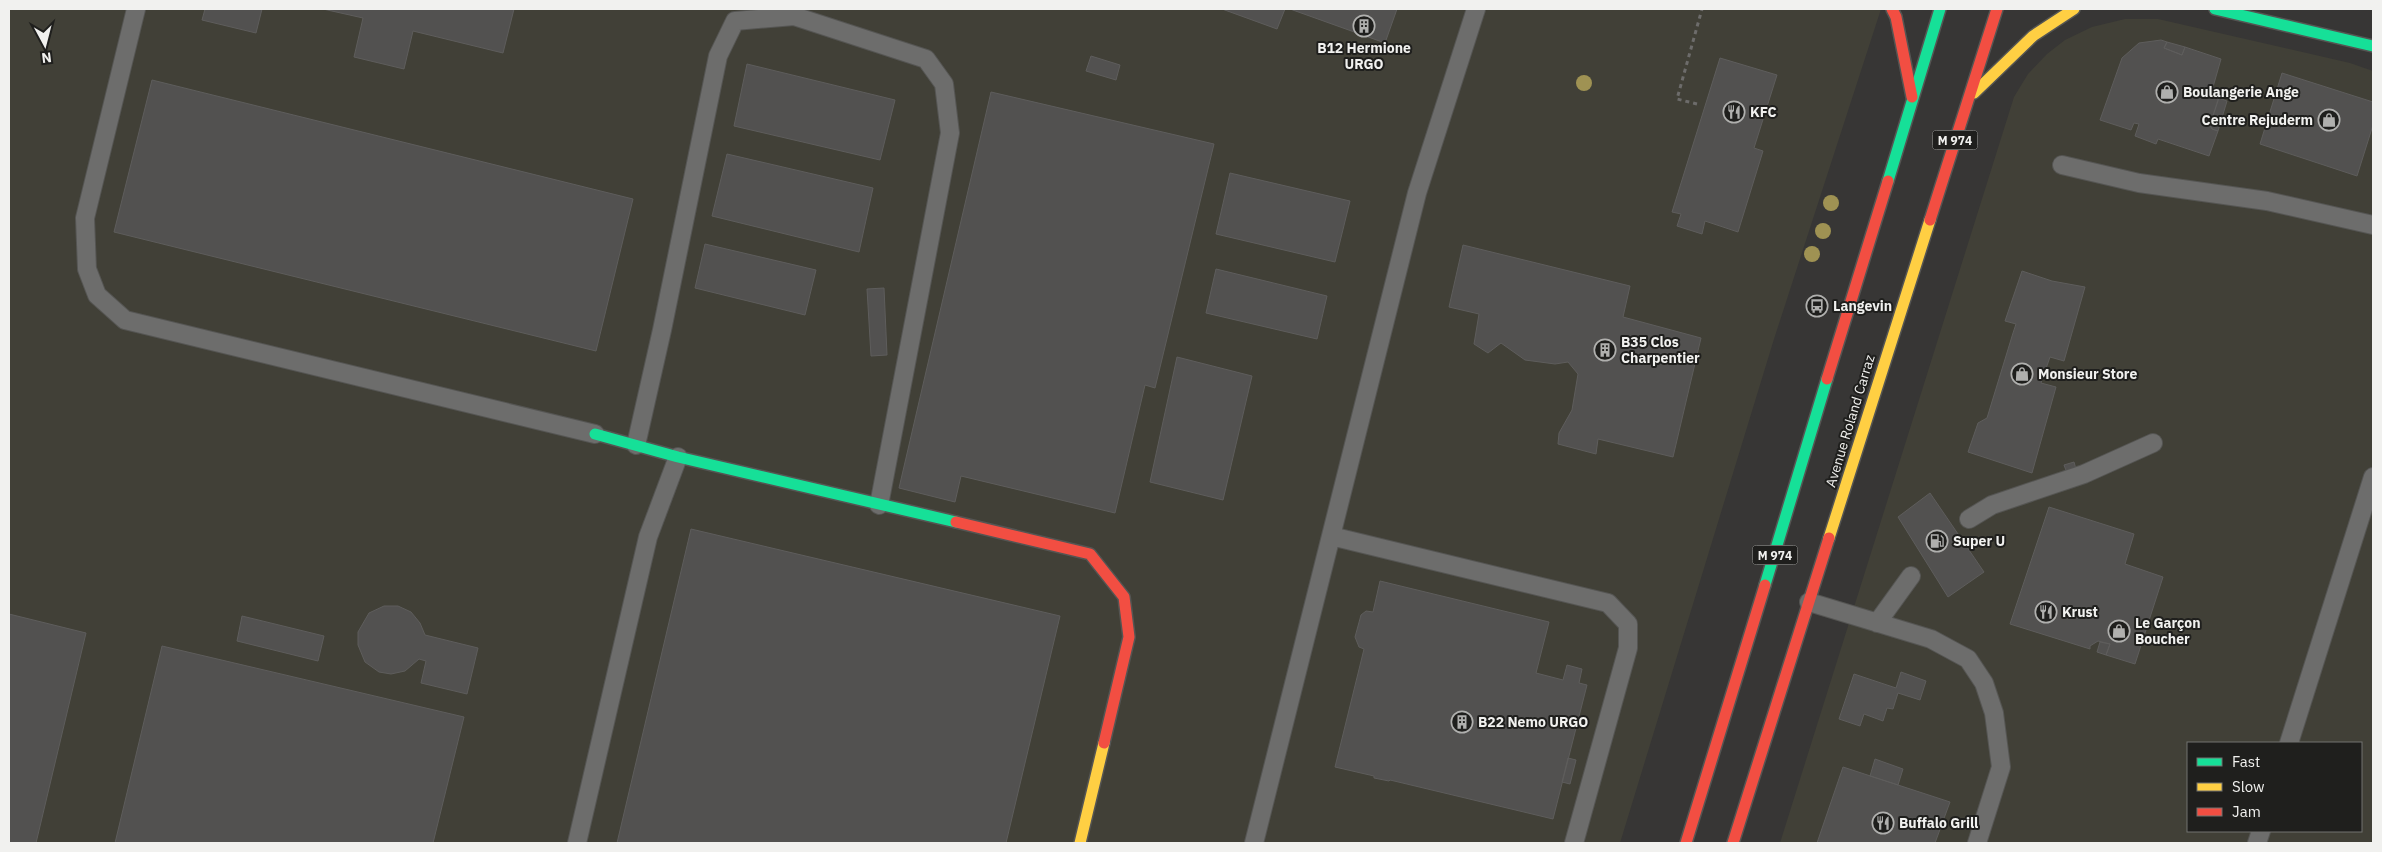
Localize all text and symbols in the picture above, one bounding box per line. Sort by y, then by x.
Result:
building icon: B12 Hermione URGO [1352,14,1376,38]
north arrow [20,20,70,70]
place label: B12 Hermione URGO [1317,39,1411,73]
text: N [40,48,53,67]
shop icon: Boulangerie Ange [2155,80,2179,104]
place label: Boulangerie Ange [2183,83,2299,101]
restaurant icon: KFC [1722,100,1746,124]
place label: KFC [1750,103,1777,121]
shop icon: Centre Rejuderm [2317,108,2341,132]
place label: Centre Rejuderm [2202,111,2313,129]
road number: M 974 [1932,130,1978,150]
bus stop icon: Langevin [1805,294,1829,318]
place label: Langevin [1833,297,1892,315]
place label: B35 Clos Charpentier [1621,333,1700,367]
building icon: B35 Clos Charpentier [1593,338,1617,362]
street label: Avenue Roland Carraz [1821,352,1879,489]
shop icon: Monsieur Store [2010,362,2034,386]
place label: Monsieur Store [2038,365,2137,383]
fuel station icon: Super U [1925,529,1949,553]
place label: Super U [1953,532,2005,550]
road number: M 974 [1752,546,1798,564]
restaurant icon: Krust [2034,600,2058,624]
place label: Krust [2062,603,2098,621]
place label: Le Garçon Boucher [2135,614,2200,648]
shop icon: Le Garçon Boucher [2107,619,2131,643]
building icon: B22 Nemo URGO [1450,710,1474,734]
place label: B22 Nemo URGO [1478,713,1588,731]
legend [2187,742,2362,832]
text: Fast [2232,752,2260,771]
text: Slow [2232,777,2265,796]
text: Jam [2232,802,2261,821]
restaurant icon: Buffalo Grill [1871,811,1895,835]
place label: Buffalo Grill [1899,814,1978,832]

